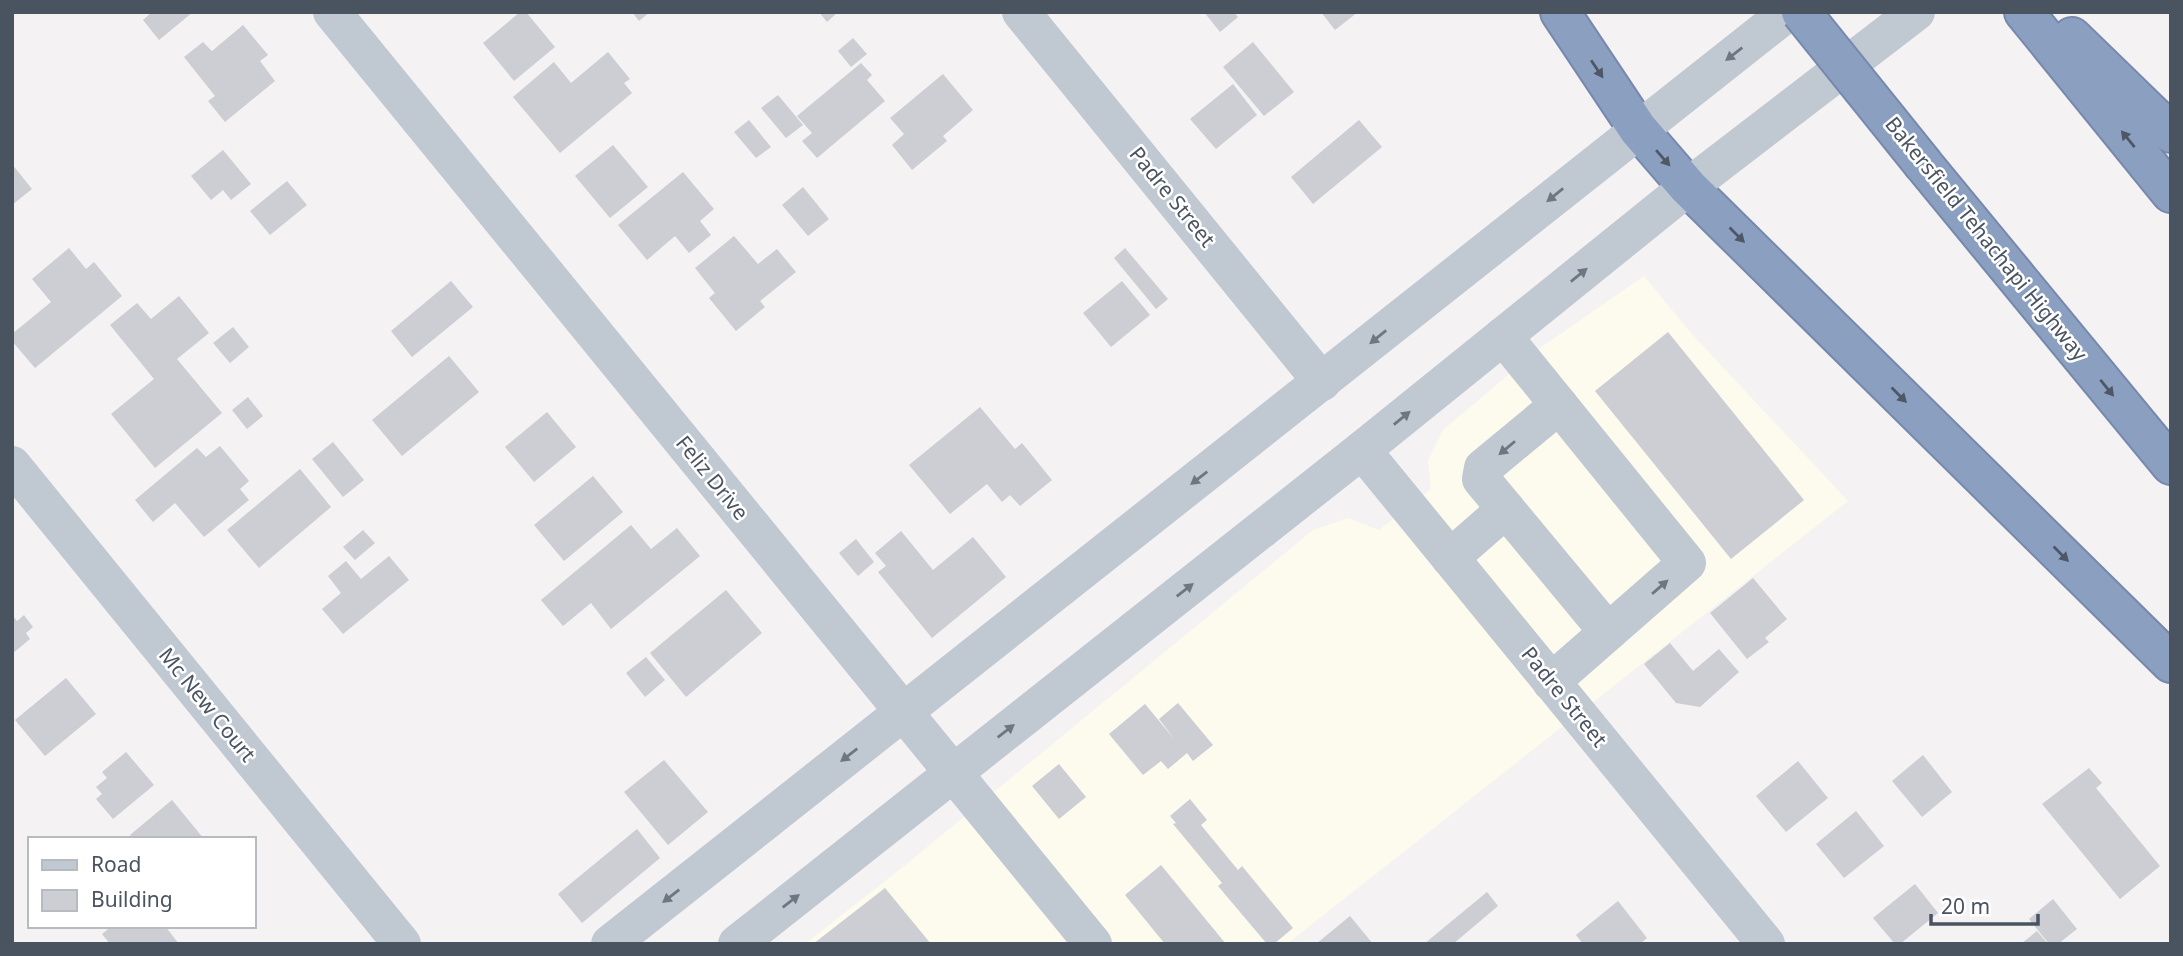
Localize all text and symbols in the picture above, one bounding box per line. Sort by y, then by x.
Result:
one-way arrow [1725,47,1743,62]
one-way arrow [1591,59,1604,79]
street label: Bakersfield Tehachapi Highway [1879,110,2094,367]
one-way arrow [2121,131,2136,148]
street label: Padre Street [1124,140,1222,253]
one-way arrow [1655,149,1671,167]
one-way arrow [1547,187,1564,202]
one-way arrow [1728,226,1745,242]
one-way arrow [1569,268,1587,283]
one-way arrow [1369,330,1387,345]
one-way arrow [2100,379,2115,397]
one-way arrow [1890,386,1907,402]
one-way arrow [1393,411,1410,426]
street label: Feliz Drive [670,429,755,525]
one-way arrow [1498,440,1515,455]
one-way arrow [1191,471,1209,486]
one-way arrow [2052,546,2069,562]
one-way arrow [1651,580,1668,595]
one-way arrow [1176,583,1194,597]
street label: Padre Street [1516,640,1614,753]
street label: Mc New Court [153,641,263,768]
one-way arrow [997,723,1015,738]
one-way arrow [841,747,859,762]
legend [28,837,256,928]
text: Road [91,850,141,878]
scale bar [1931,883,2038,927]
text: Building [91,885,173,913]
one-way arrow [662,888,680,903]
text: 20 m [1941,892,1990,920]
one-way arrow [781,894,799,909]

